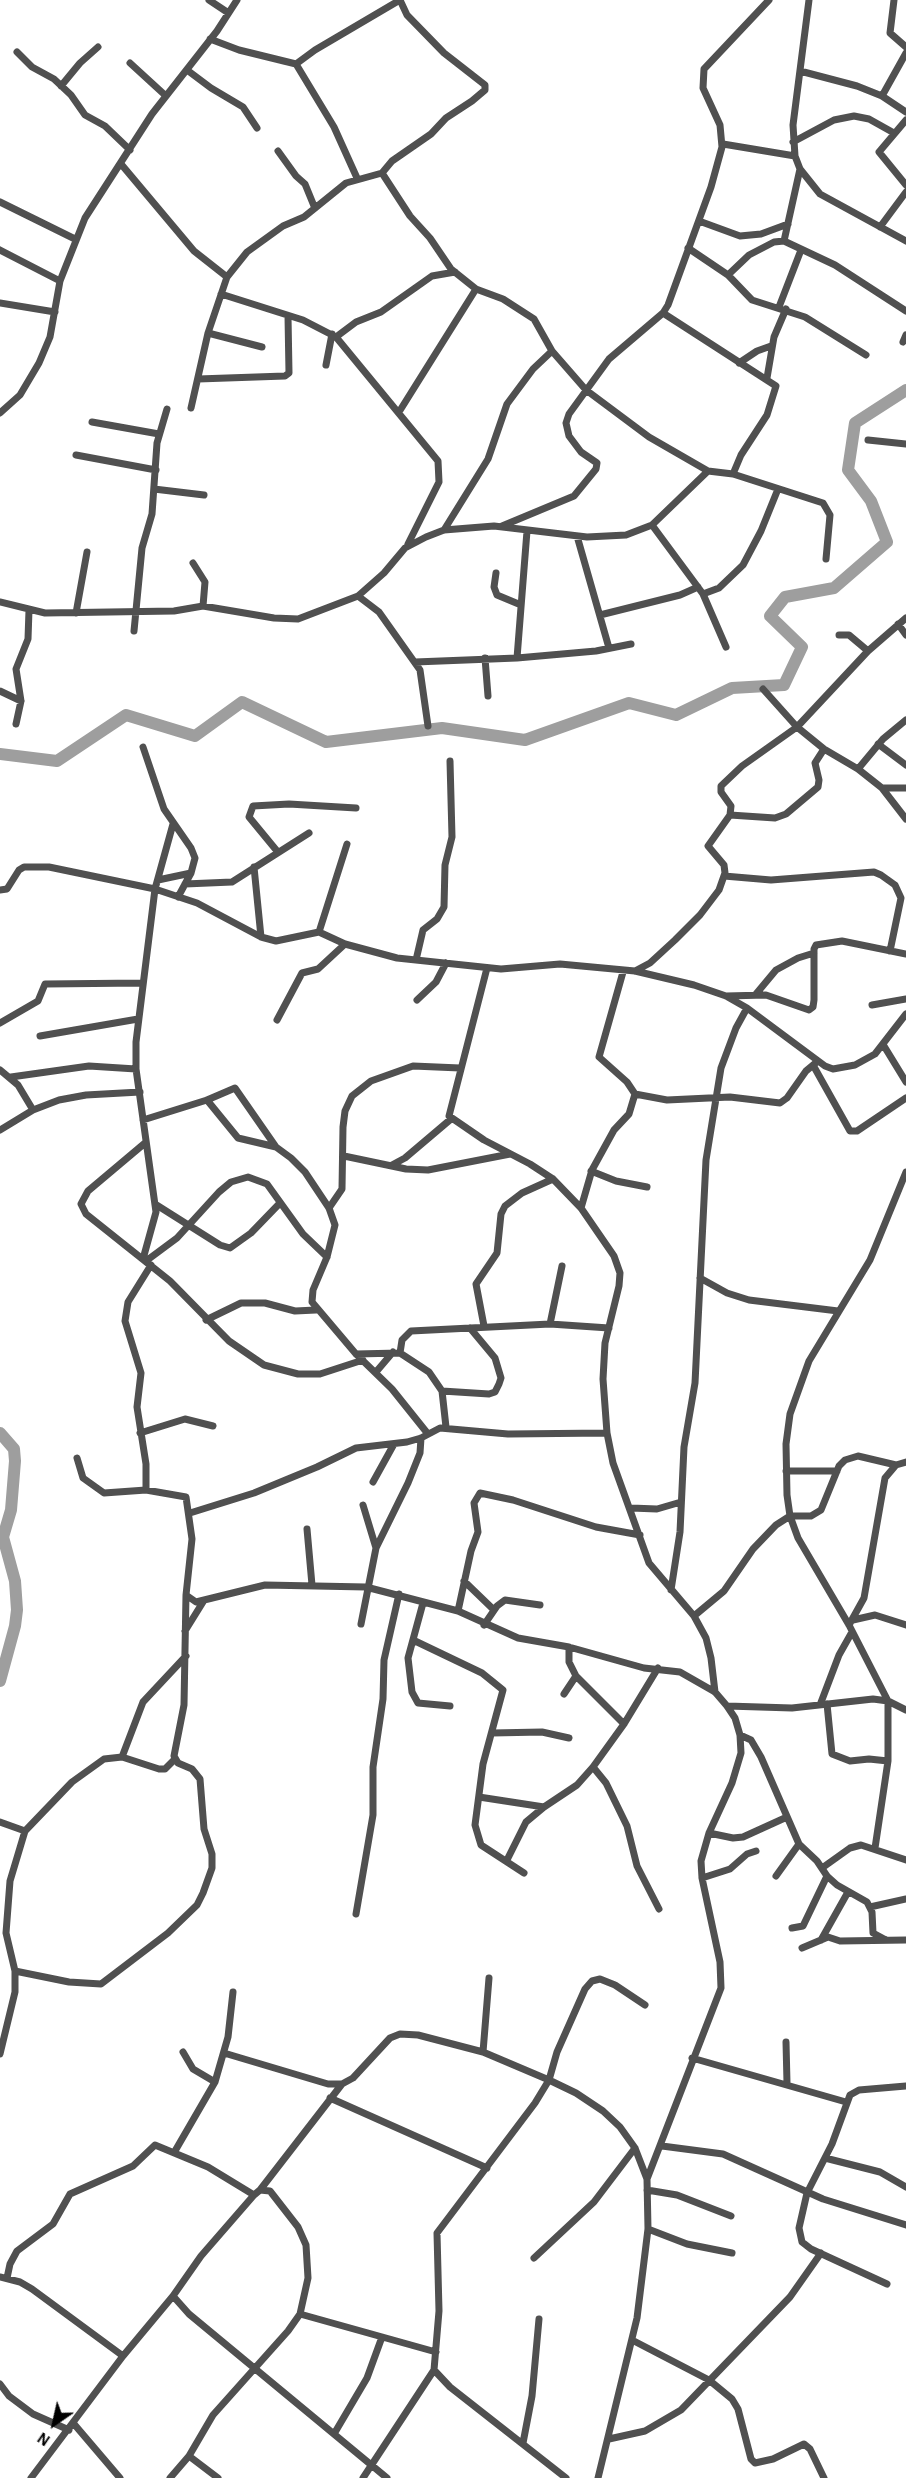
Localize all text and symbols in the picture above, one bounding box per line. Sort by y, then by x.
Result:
north arrow [24,2394,84,2454]
text: N [35,2429,53,2449]

